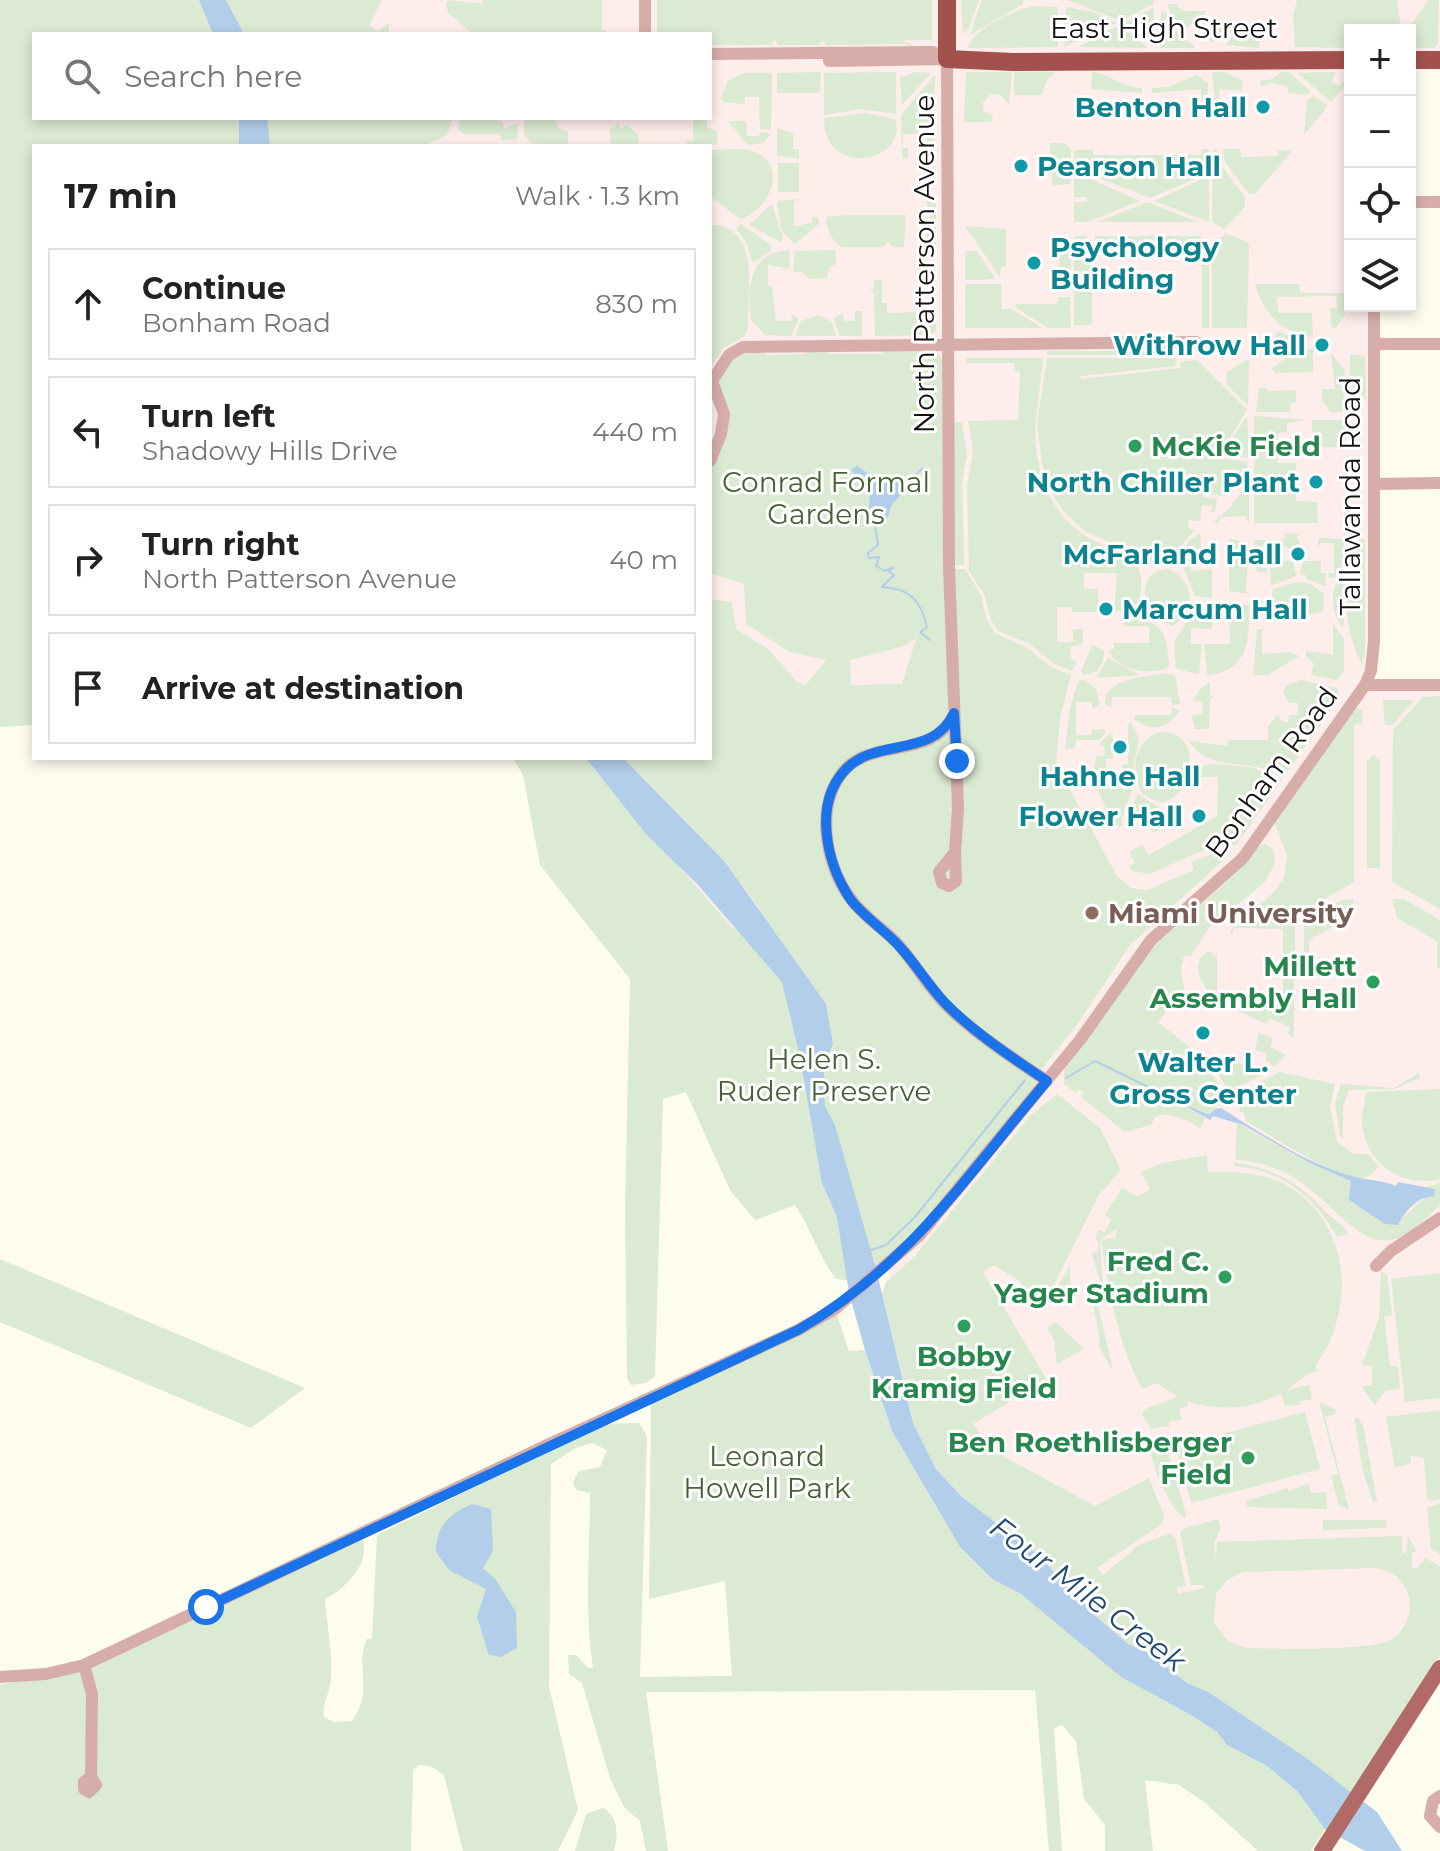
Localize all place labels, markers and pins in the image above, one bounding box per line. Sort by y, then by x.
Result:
place label: Benton Hall [1074,90,1247,124]
marker: Benton Hall [1254,98,1272,116]
place label: Pearson Hall [1037,149,1221,183]
marker: Pearson Hall [1012,157,1030,175]
place label: Psychology Building [1050,230,1219,296]
marker: Psychology Building [1025,254,1043,272]
place label: Withrow Hall [1113,328,1306,362]
marker: Withrow Hall [1313,336,1331,354]
place label: McKie Field [1151,429,1321,463]
marker: McKie Field [1126,437,1144,455]
place label: North Chiller Plant [1027,465,1300,499]
marker: North Chiller Plant [1307,473,1325,491]
place label: McFarland Hall [1063,537,1282,571]
marker: McFarland Hall [1289,545,1307,563]
place label: Marcum Hall [1122,592,1308,626]
marker: Marcum Hall [1097,600,1115,618]
marker: Hahne Hall [1111,738,1129,756]
place label: Hahne Hall [1039,759,1201,793]
place label: Flower Hall [1019,799,1183,833]
marker: Flower Hall [1190,807,1208,825]
place label: Miami University [1108,896,1354,930]
marker: Miami University [1083,904,1101,922]
place label: Millett Assembly Hall [1149,949,1357,1015]
marker: Millett Assembly Hall [1364,973,1382,991]
marker: Walter L. Gross Center [1194,1024,1212,1042]
place label: Walter L. Gross Center [1109,1045,1297,1111]
place label: Fred C. Yager Stadium [993,1244,1209,1310]
marker: Fred C. Yager Stadium [1216,1268,1234,1286]
marker: Bobby Kramig Field [955,1317,973,1335]
place label: Bobby Kramig Field [871,1339,1057,1405]
place label: Ben Roethlisberger Field [948,1425,1232,1491]
marker: Ben Roethlisberger Field [1239,1449,1257,1467]

